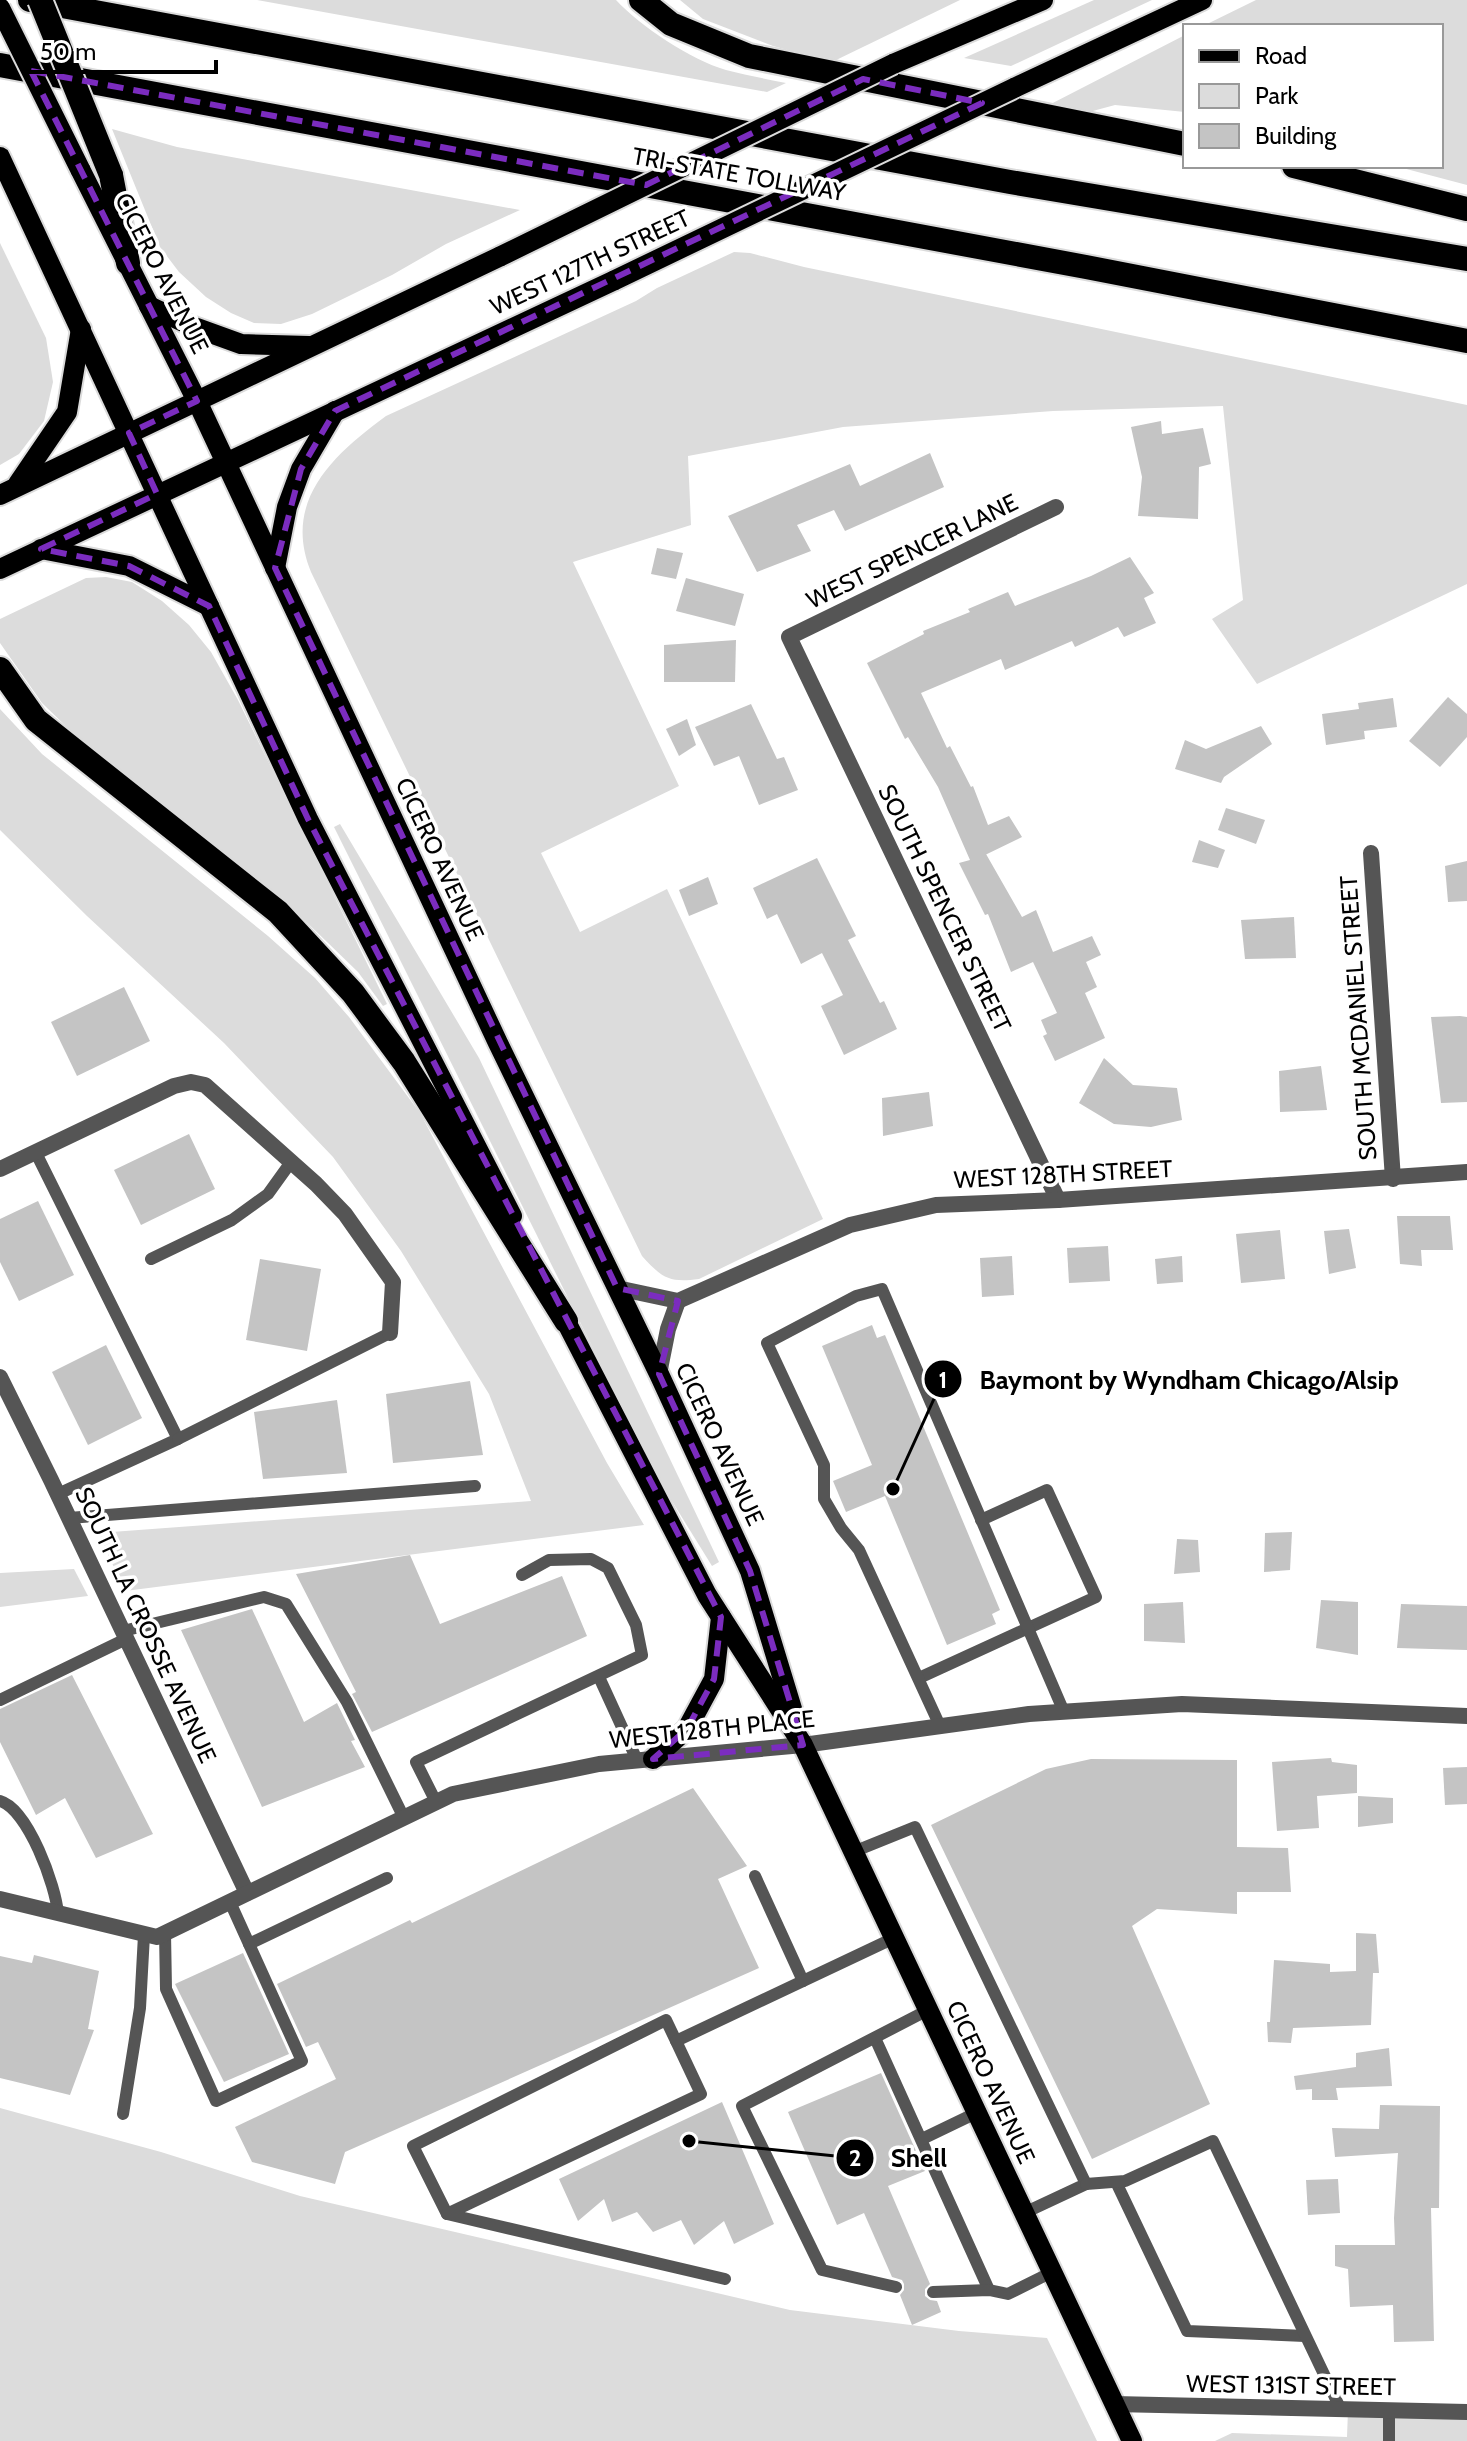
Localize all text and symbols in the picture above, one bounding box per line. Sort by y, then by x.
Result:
scale bar [28,24,216,74]
legend [1183,24,1443,168]
text: 50 m [40,37,96,66]
text: Road [1255,41,1307,70]
text: Park [1255,81,1298,110]
text: Building [1255,121,1337,150]
street label: TRI-STATE TOLLWAY [630,141,848,207]
street label: CICERO AVENUE [109,188,215,358]
street label: WEST 127TH STREET [486,203,695,321]
street label: WEST SPENCER LANE [802,487,1022,615]
street label: CICERO AVENUE [390,773,490,945]
street label: SOUTH SPENCER STREET [872,780,1018,1037]
street label: SOUTH MCDANIEL STREET [1334,874,1382,1161]
street label: WEST 128TH STREET [953,1154,1173,1194]
callout: Baymont by Wyndham Chicago/Alsip [923,1354,1414,1404]
street label: CICERO AVENUE [670,1358,770,1530]
text: Baymont by Wyndham Chicago/Alsip [979,1364,1399,1396]
text: 1 [939,1365,947,1394]
street label: SOUTH LA CROSSE AVENUE [69,1483,223,1767]
street label: WEST 128TH PLACE [608,1704,816,1754]
street label: CICERO AVENUE [941,1996,1041,2168]
callout: Shell [835,2133,963,2183]
text: Shell [891,2142,947,2174]
text: 2 [849,2143,861,2172]
street label: WEST 131ST STREET [1186,2369,1396,2401]

